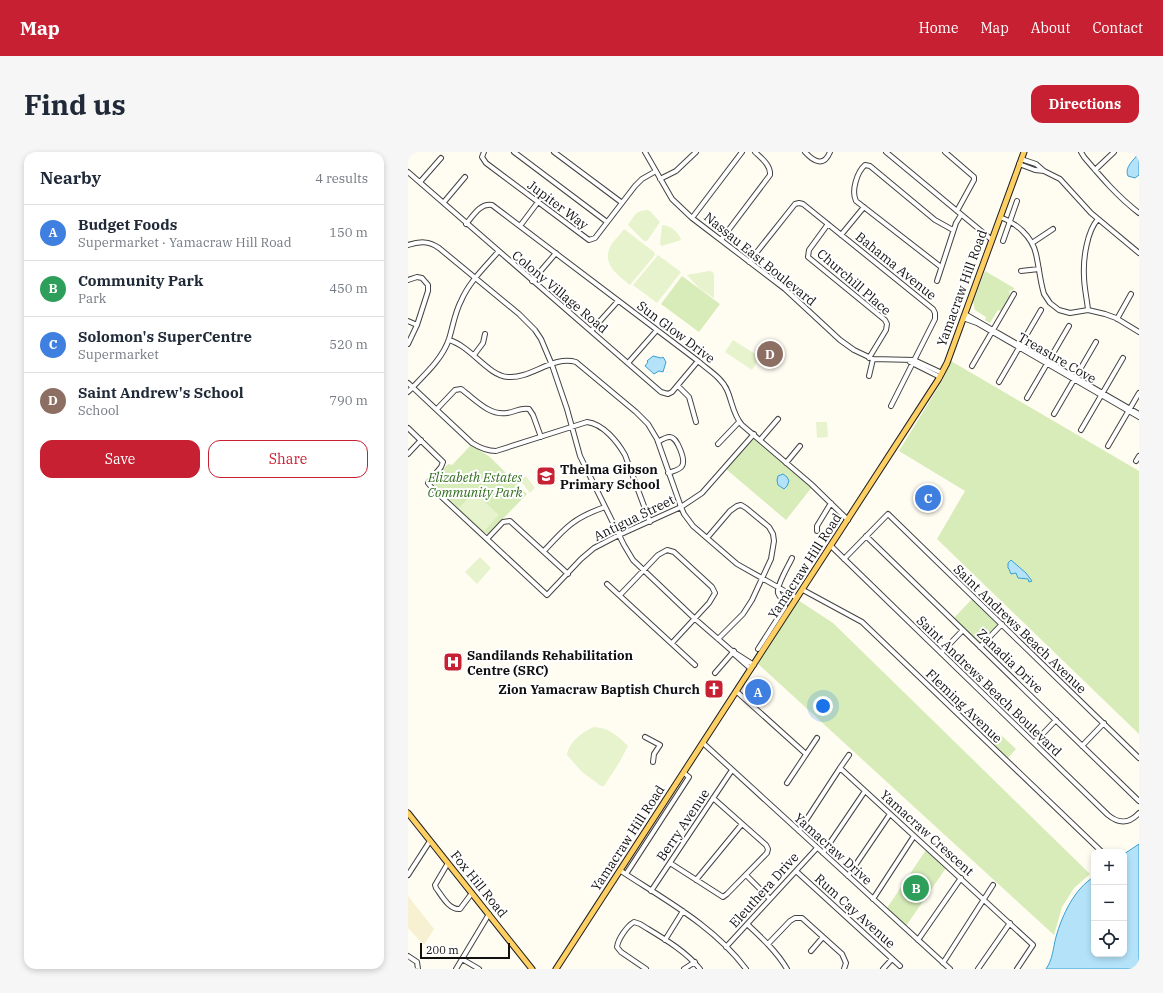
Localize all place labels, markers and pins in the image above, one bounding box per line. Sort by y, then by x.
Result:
pin: D [757,339,783,369]
place label: Thelma Gibson Primary School [560,461,660,493]
school or university icon: Thelma Gibson Primary School [535,465,557,487]
pin: C [915,483,941,513]
place label: Sandilands Rehabilitation Centre (SRC) [467,647,634,679]
hospital icon: Sandilands Rehabilitation Centre (SRC) [442,651,464,673]
pin: A [745,677,771,707]
church icon: Zion Yamacraw Baptish Church [703,678,725,700]
place label: Zion Yamacraw Baptish Church [498,681,701,698]
pin: B [903,873,929,903]

